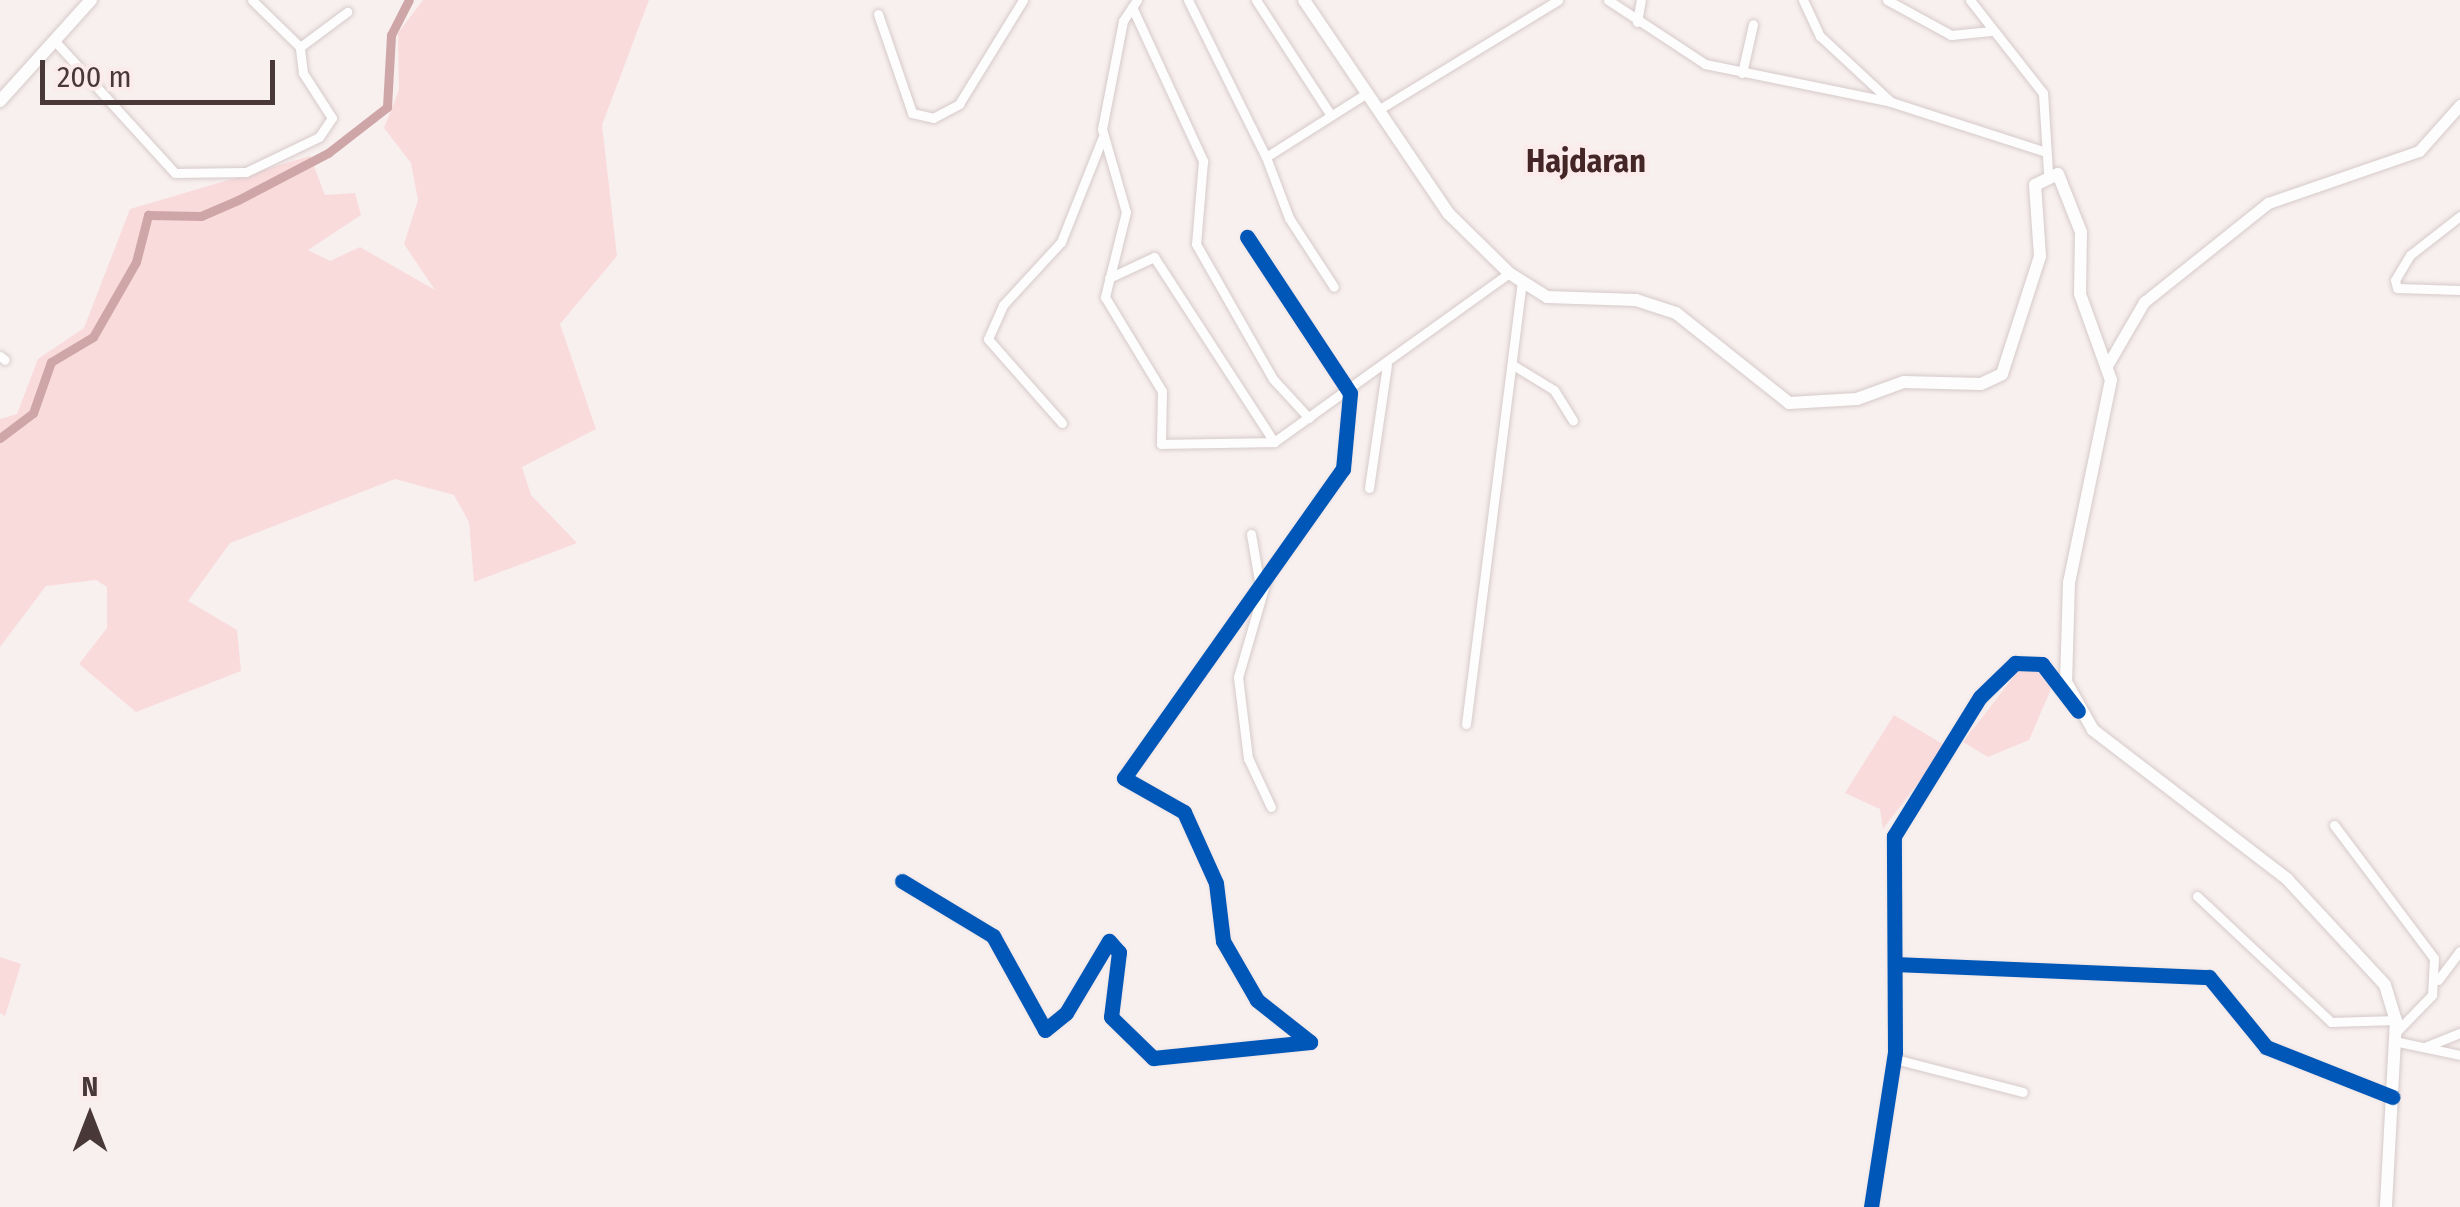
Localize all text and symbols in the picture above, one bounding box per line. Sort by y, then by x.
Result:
scale bar [45,40,280,102]
text: 200 m [57,59,132,95]
district label: Hajdaran [1526,142,1646,180]
north arrow [40,1067,140,1167]
text: N [82,1070,98,1103]

